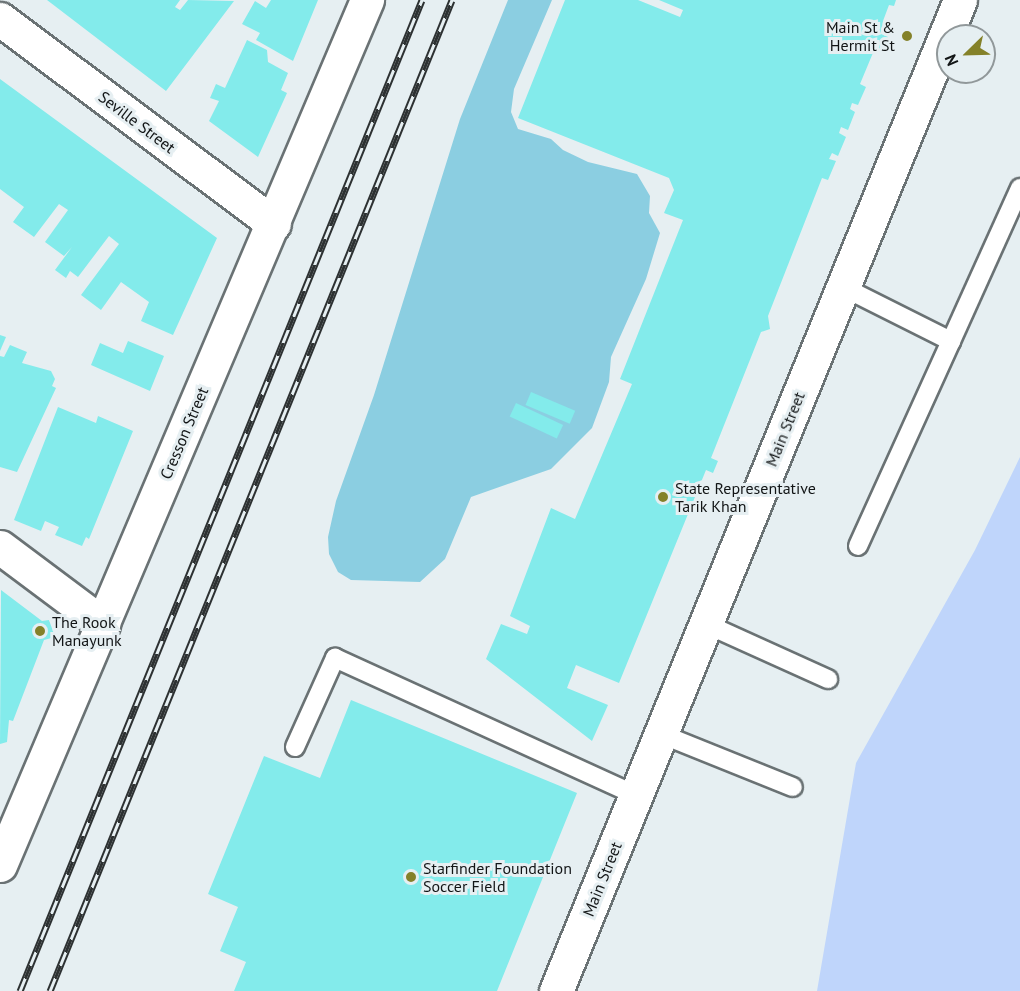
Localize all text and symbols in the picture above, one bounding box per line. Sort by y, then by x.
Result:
place label: Main St & Hermit St [826,17,895,55]
north arrow [936,24,996,84]
marker: Main St & Hermit St [900,29,914,43]
text: N [940,52,963,69]
street label: Seville Street [95,87,179,157]
street label: Cresson Street [156,384,212,482]
street label: Main Street [761,389,809,469]
place label: State Representative Tarik Khan [675,478,816,516]
marker: State Representative Tarik Khan [656,490,670,504]
place label: The Rook Manayunk [52,612,122,650]
marker: The Rook Manayunk [33,624,47,638]
street label: Main Street [578,839,626,919]
place label: Starfinder Foundation Soccer Field [423,858,572,896]
marker: Starfinder Foundation Soccer Field [404,870,418,884]

